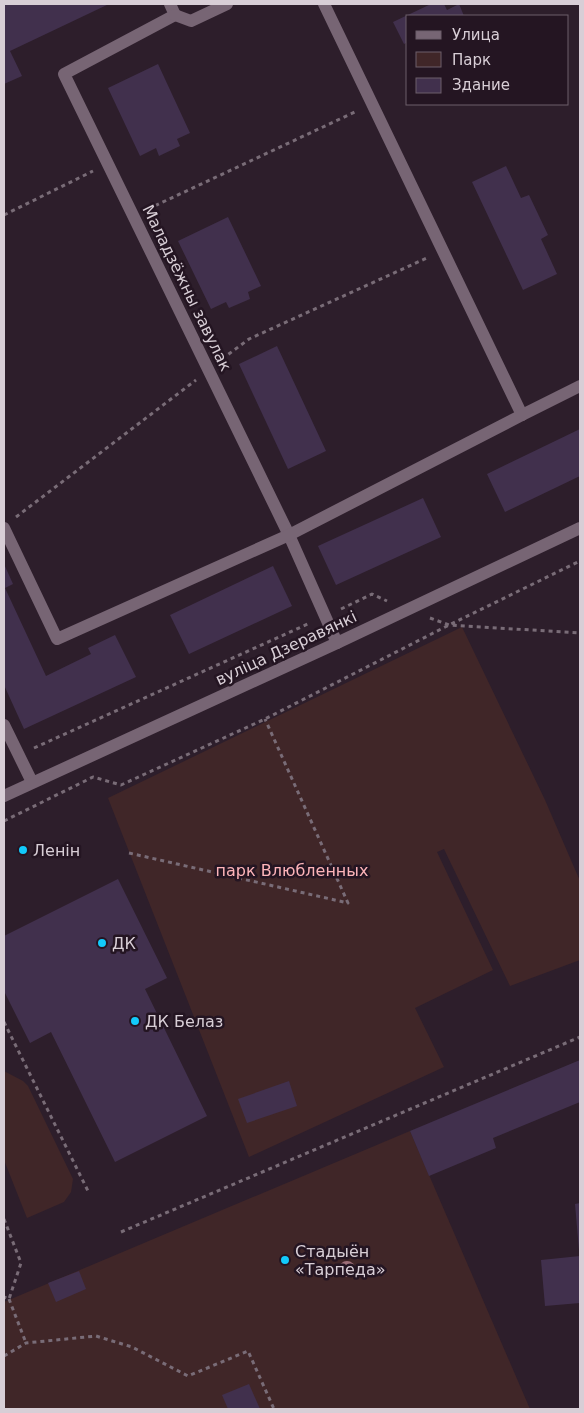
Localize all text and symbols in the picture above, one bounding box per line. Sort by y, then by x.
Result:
legend [406,15,569,105]
text: Улица [452,26,500,44]
text: Парк [452,51,491,69]
text: Здание [452,76,510,94]
street label: Маладзёжны завулак [138,202,236,375]
street label: вуліца Дзеравянкі [212,607,360,689]
place label: Ленін [33,841,80,860]
marker: Ленін [17,844,29,856]
park label: парк Влюбленных [216,861,368,880]
place label: ДК [112,934,137,953]
marker: ДК [96,937,108,949]
place label: ДК Белаз [145,1012,223,1031]
marker: ДК Белаз [129,1015,141,1027]
place label: Стадыён «Тарпеда» [295,1242,385,1279]
marker: Стадыён «Тарпеда» [279,1254,291,1266]

